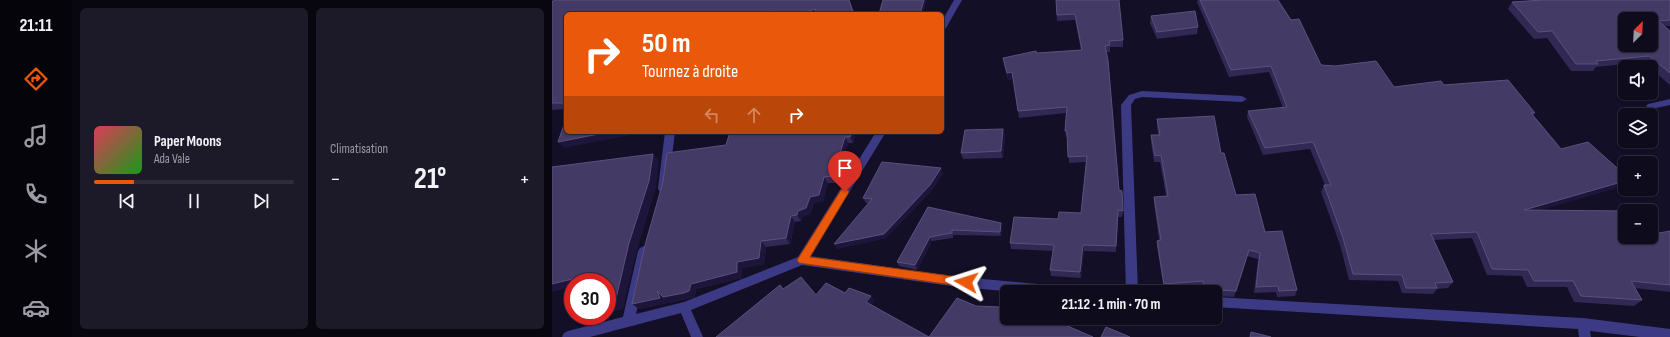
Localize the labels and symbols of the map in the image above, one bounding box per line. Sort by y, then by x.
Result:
north arrow [1618,12,1658,52]
pin [828,151,862,192]
position arrow [945,261,987,303]
speed limit sign: 30 [564,273,616,325]

